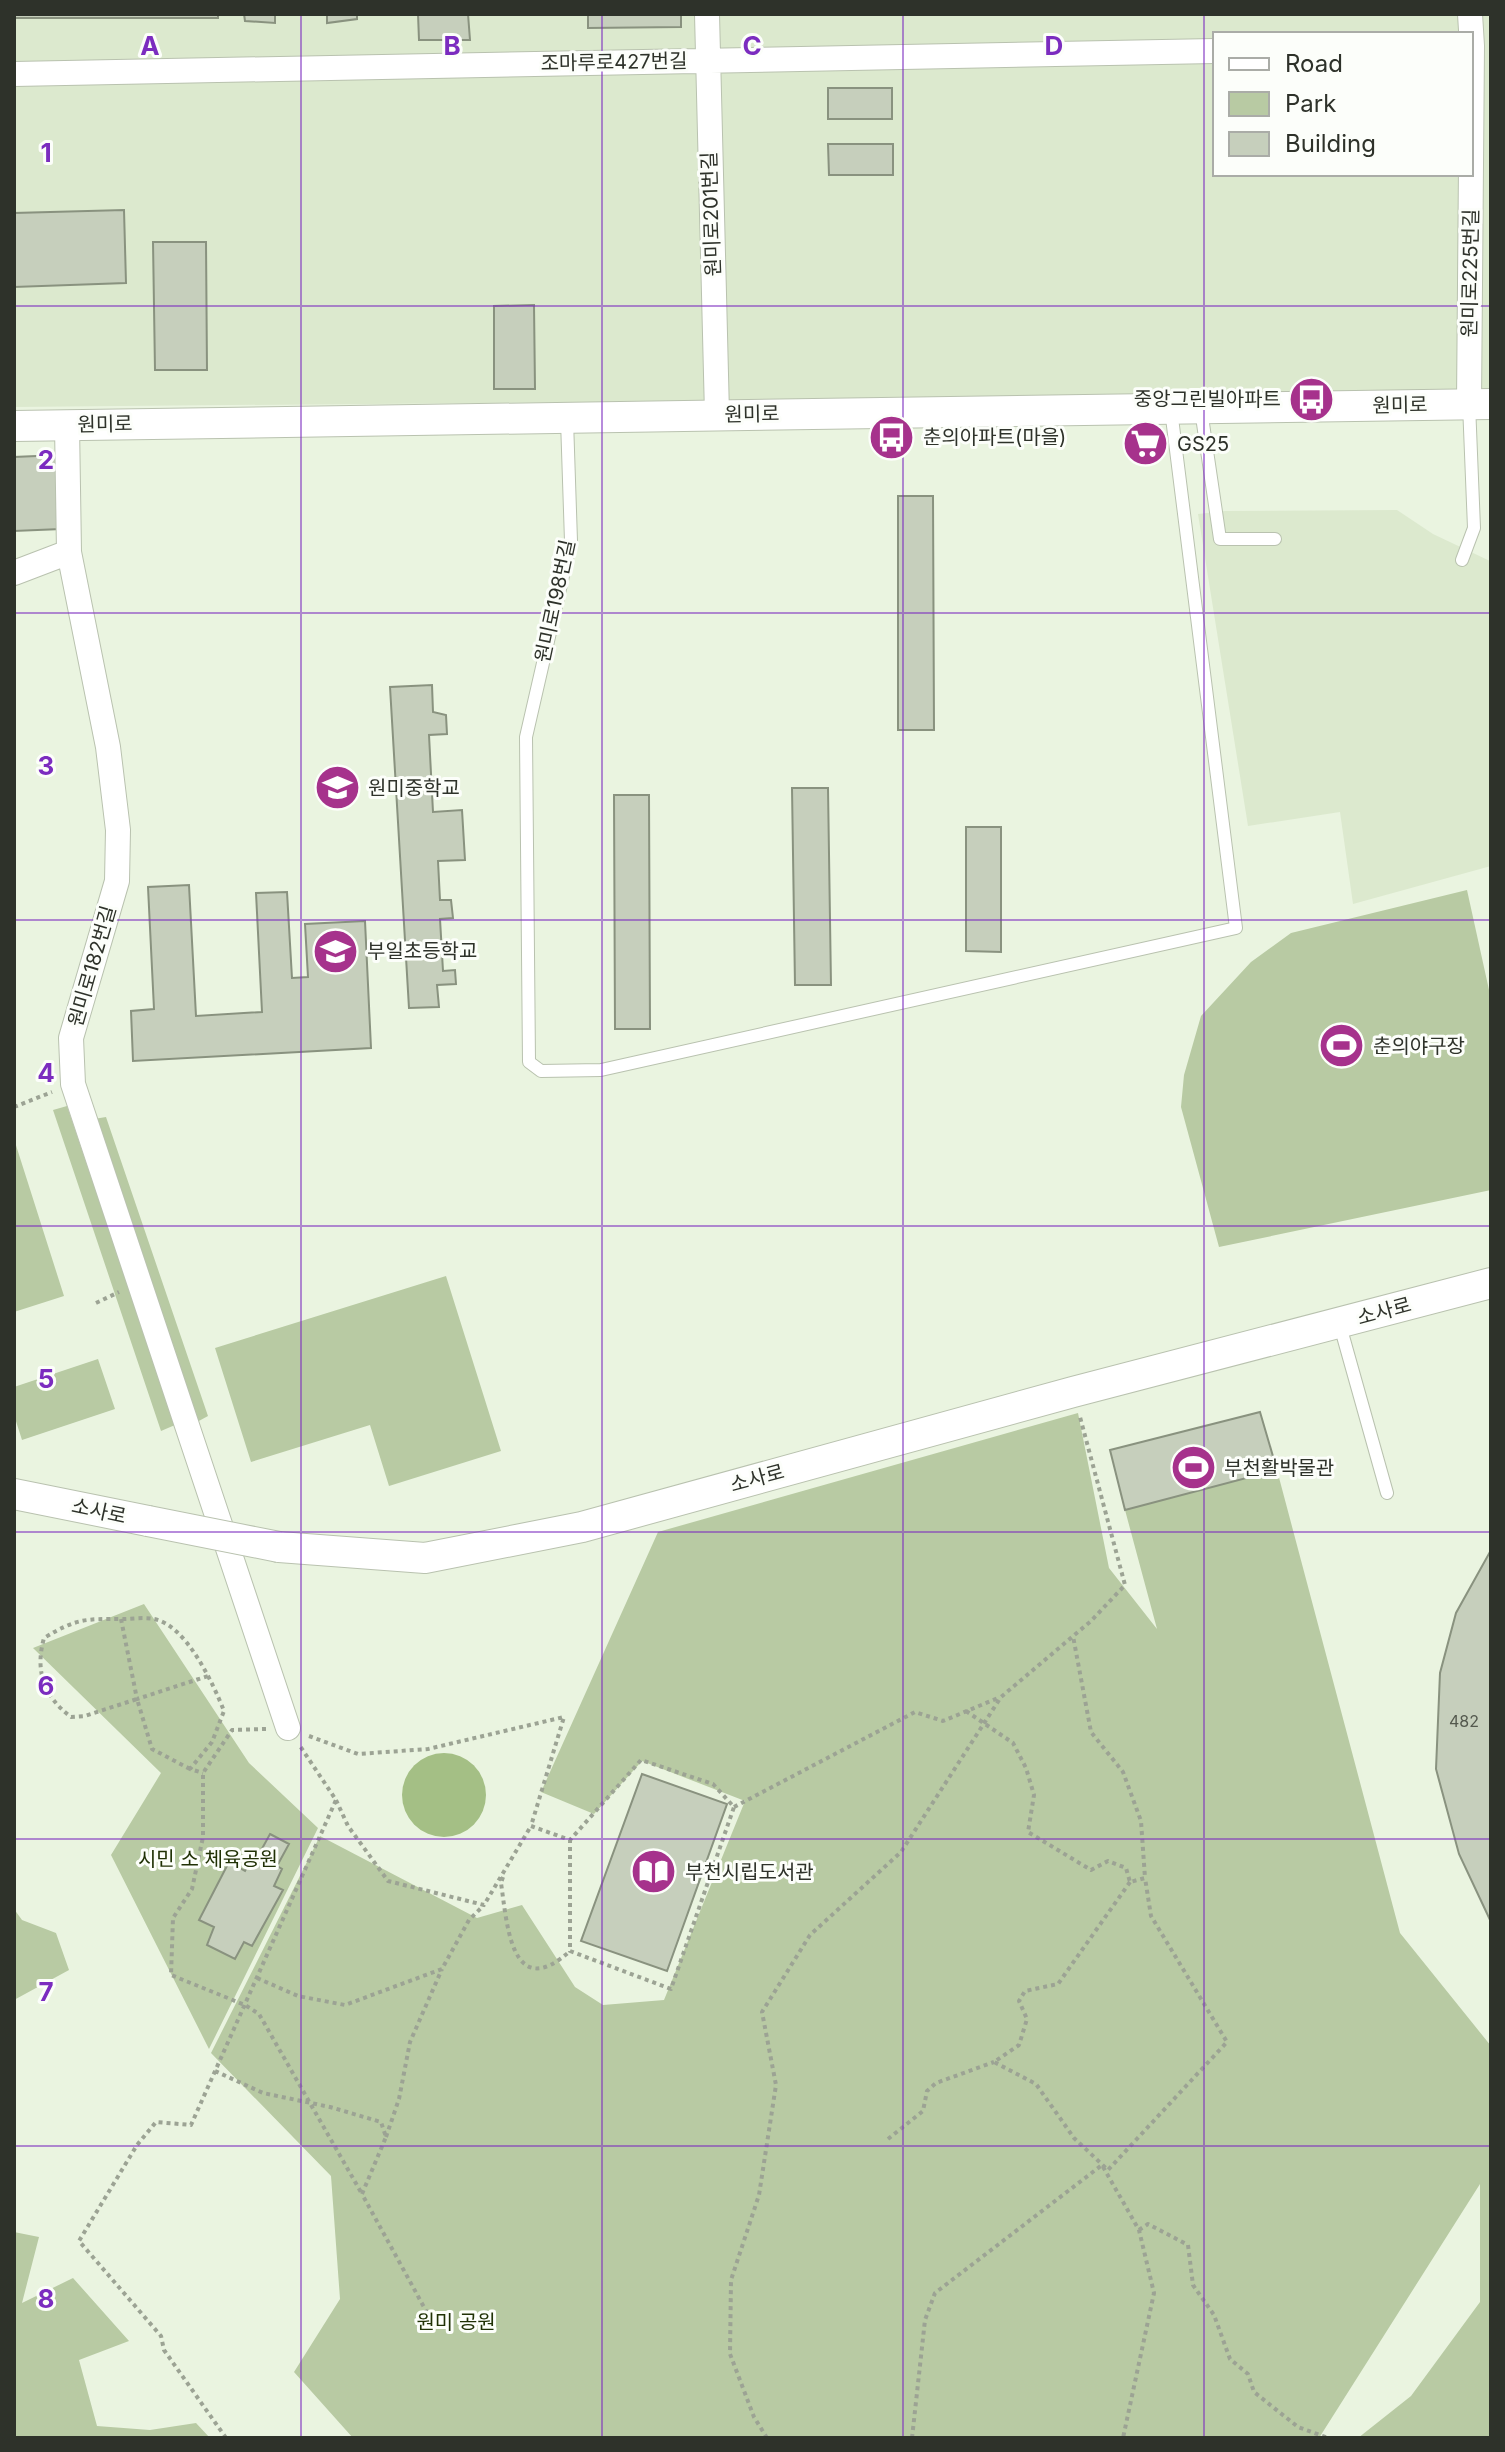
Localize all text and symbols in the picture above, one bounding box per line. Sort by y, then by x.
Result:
text: A [140,30,160,61]
text: B [443,30,461,61]
text: C [742,30,762,61]
text: D [1045,30,1063,61]
legend [1213,32,1473,176]
street label: 조마루로427번길 [540,49,688,75]
text: Road [1285,49,1343,78]
text: Park [1285,89,1336,118]
text: Building [1285,129,1376,158]
text: 1 [40,137,52,168]
street label: 원미로201번길 [697,151,725,277]
street label: 원미로225번길 [1457,209,1483,337]
bus stop icon: 중앙그린빌아파트 [1288,375,1336,423]
place label: 중앙그린빌아파트 [1134,387,1281,411]
street label: 원미로 [1372,393,1428,417]
street label: 원미로 [724,402,780,426]
street label: 원미로 [77,412,133,436]
bus stop icon: 춘의아파트(마을) [868,413,916,461]
supermarket icon: GS25 [1122,420,1170,468]
place label: 춘의아파트(마을) [923,425,1066,449]
place label: GS25 [1177,432,1229,456]
text: 2 [38,444,54,475]
street label: 원미로198번길 [530,537,580,665]
text: 3 [38,750,54,781]
school or university icon: 원미중학교 [313,764,361,812]
place label: 원미중학교 [368,776,460,800]
street label: 원미로182번길 [63,903,121,1029]
school or university icon: 부일초등학교 [312,927,360,975]
place label: 부일초등학교 [367,939,477,963]
sports icon: 춘의야구장 [1318,1022,1366,1070]
place label: 춘의야구장 [1373,1034,1465,1058]
text: 4 [37,1057,55,1088]
street label: 소사로 [1354,1292,1414,1330]
text: 5 [38,1363,54,1394]
sports icon: 부천활박물관 [1169,1444,1217,1492]
place label: 부천활박물관 [1224,1456,1334,1480]
street label: 소사로 [727,1459,787,1497]
street label: 소사로 [70,1494,128,1528]
text: 6 [38,1670,54,1701]
house number: 482 [1449,1711,1479,1731]
park label: 시민 소 체육공원 [138,1847,278,1871]
library icon: 부천시립도서관 [630,1848,678,1896]
place label: 부천시립도서관 [685,1860,814,1884]
text: 7 [38,1976,54,2007]
text: 8 [38,2283,54,2314]
park label: 원미 공원 [416,2310,496,2334]

